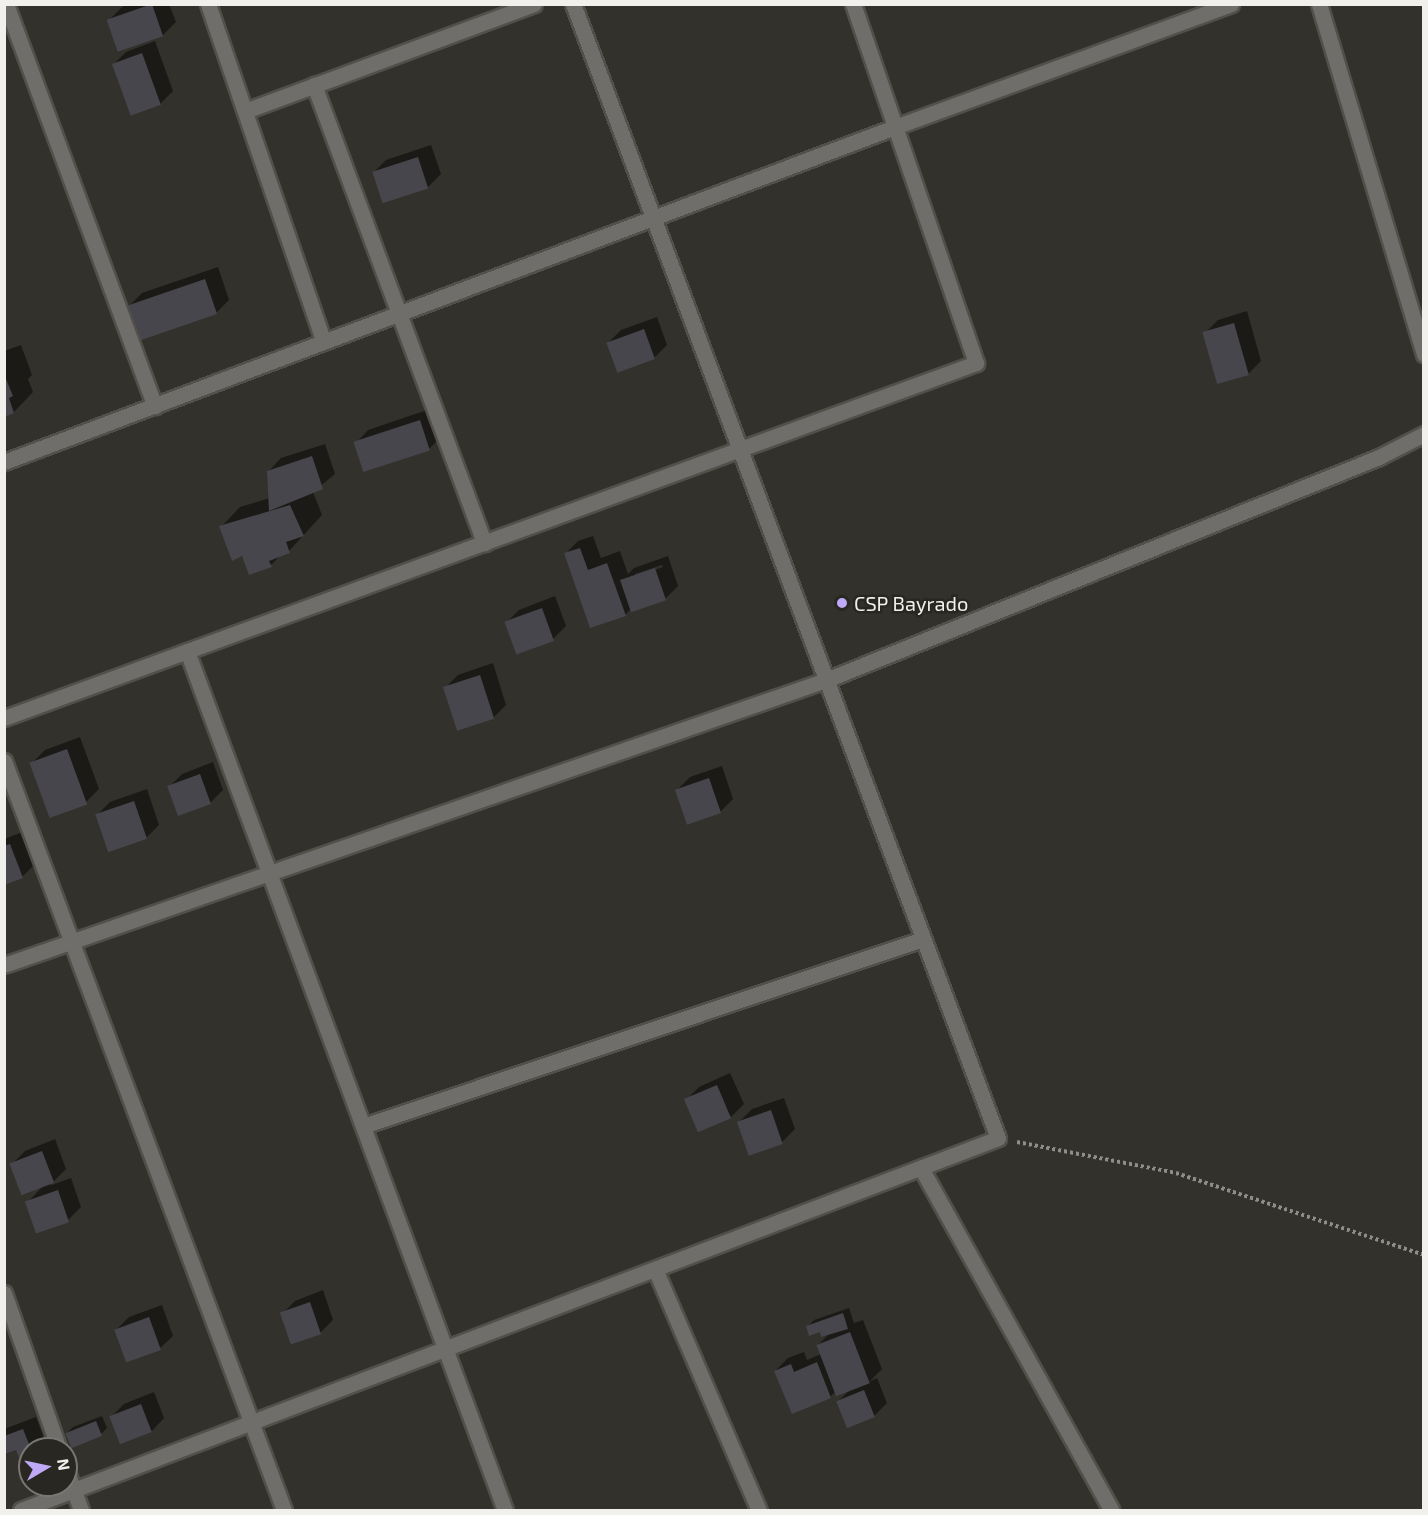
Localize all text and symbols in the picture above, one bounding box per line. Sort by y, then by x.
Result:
place label: CSP Bayrado [854,591,969,615]
marker: CSP Bayrado [835,596,849,610]
north arrow [18,1437,78,1497]
text: N [54,1457,75,1472]

